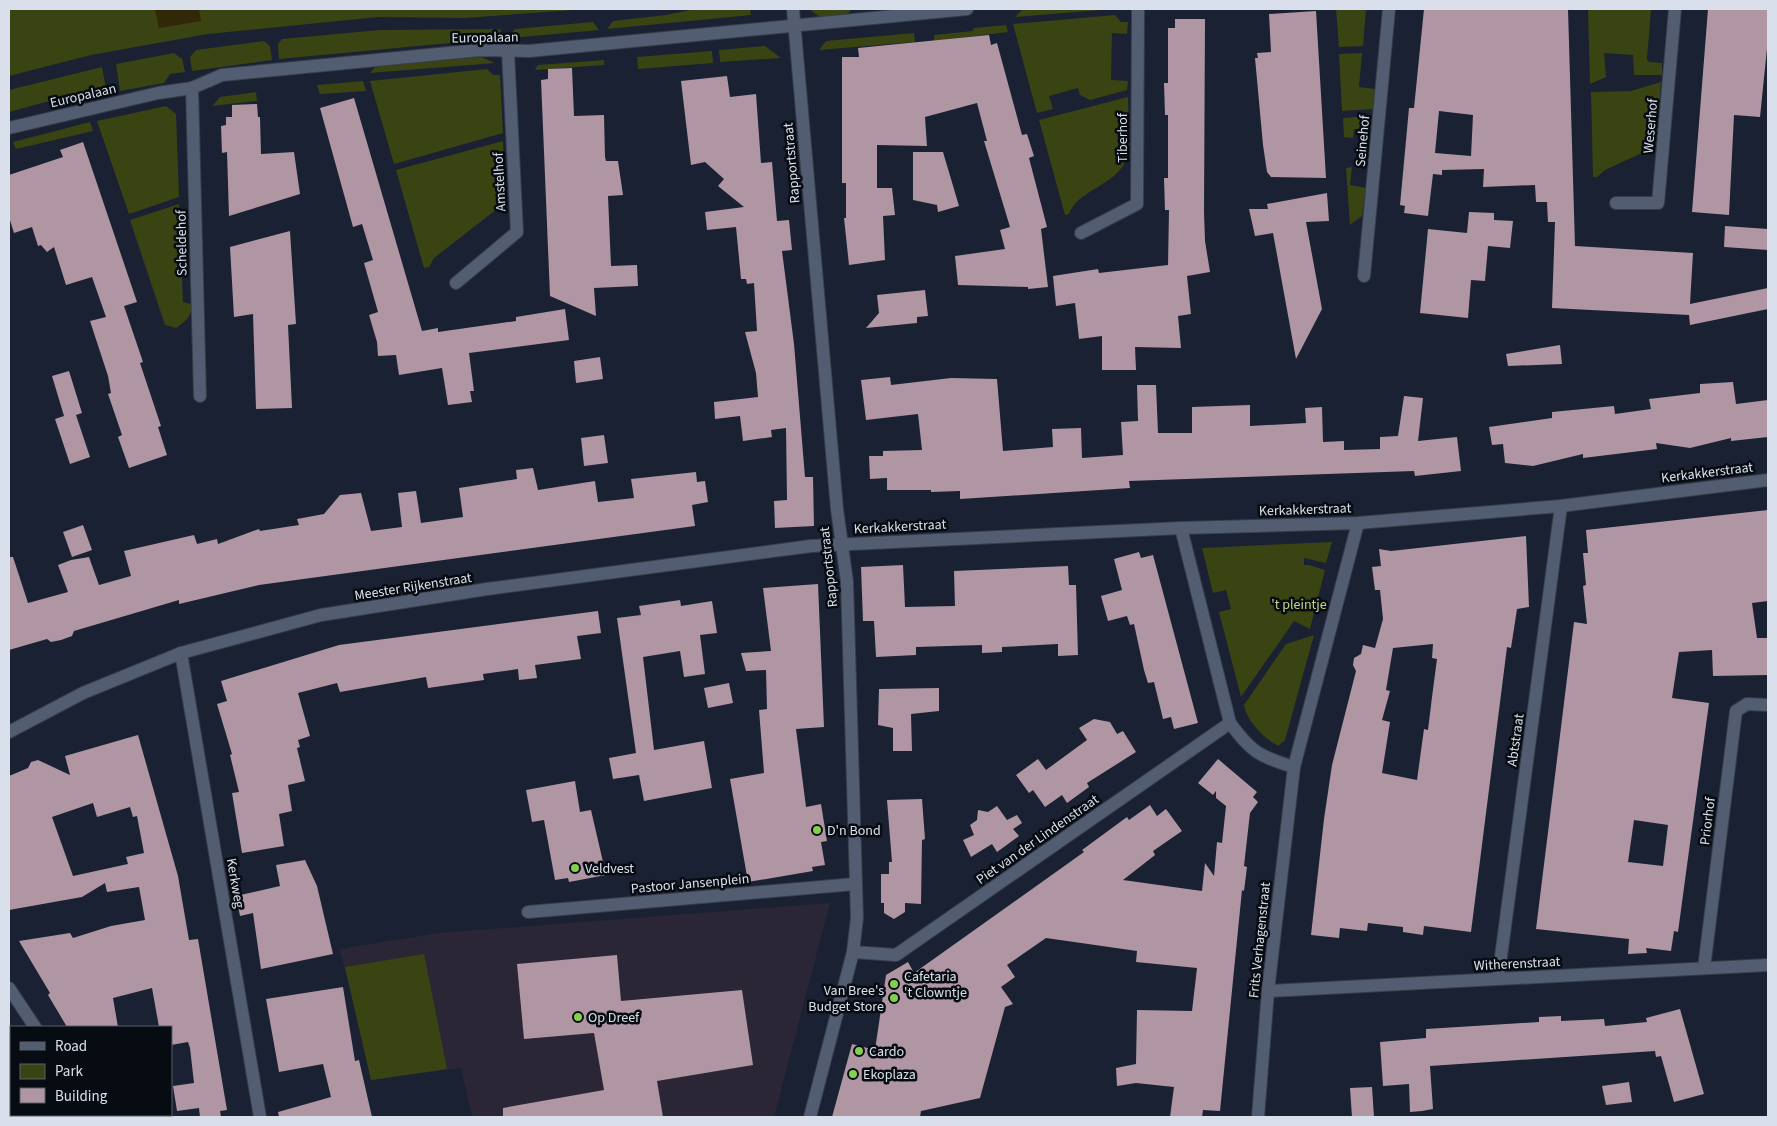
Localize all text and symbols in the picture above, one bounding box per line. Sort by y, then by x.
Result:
street label: Europalaan [451,27,519,49]
street label: Europalaan [48,79,118,113]
street label: Weserhof [1639,97,1663,154]
street label: Tiberhof [1113,112,1133,163]
street label: Seinehof [1351,114,1375,168]
street label: Rapportstraat [778,121,805,204]
street label: Amstelhof [488,151,512,212]
street label: Scheldehof [171,209,193,276]
street label: Kerkakkerstraat [1660,457,1755,489]
street label: Kerkakkerstraat [1258,498,1352,522]
street label: Kerkakkerstraat [853,515,947,539]
street label: Rapportstraat [815,525,843,608]
street label: Meester Rijkenstraat [353,568,473,606]
park label: 't pleintje [1271,595,1327,615]
street label: Abtstraat [1502,712,1530,768]
street label: Piet van der Lindenstraat [972,790,1103,890]
street label: Priorhof [1695,795,1721,846]
place label: D'n Bond [827,821,881,841]
marker: D'n Bond [811,824,823,836]
street label: Kerkweg [221,857,249,910]
place label: Veldvest [585,859,634,879]
marker: Veldvest [569,862,581,874]
street label: Pastoor Jansenplein [630,869,750,899]
street label: Frits Verhagenstraat [1244,881,1276,999]
street label: Witherenstraat [1473,952,1561,976]
place label: Cafetaria 't Clowntje [904,967,967,1003]
marker: Cafetaria 't Clowntje [888,978,900,990]
place label: Van Bree's Budget Store [808,981,884,1017]
marker: Van Bree's Budget Store [888,992,900,1004]
place label: Op Dreef [588,1008,640,1028]
marker: Op Dreef [572,1011,584,1023]
legend [10,1026,172,1116]
text: Road [55,1036,87,1057]
place label: Cardo [869,1042,904,1062]
marker: Cardo [853,1045,865,1057]
text: Park [55,1061,84,1082]
place label: Ekoplaza [863,1065,916,1085]
marker: Ekoplaza [847,1068,859,1080]
text: Building [55,1086,108,1107]

